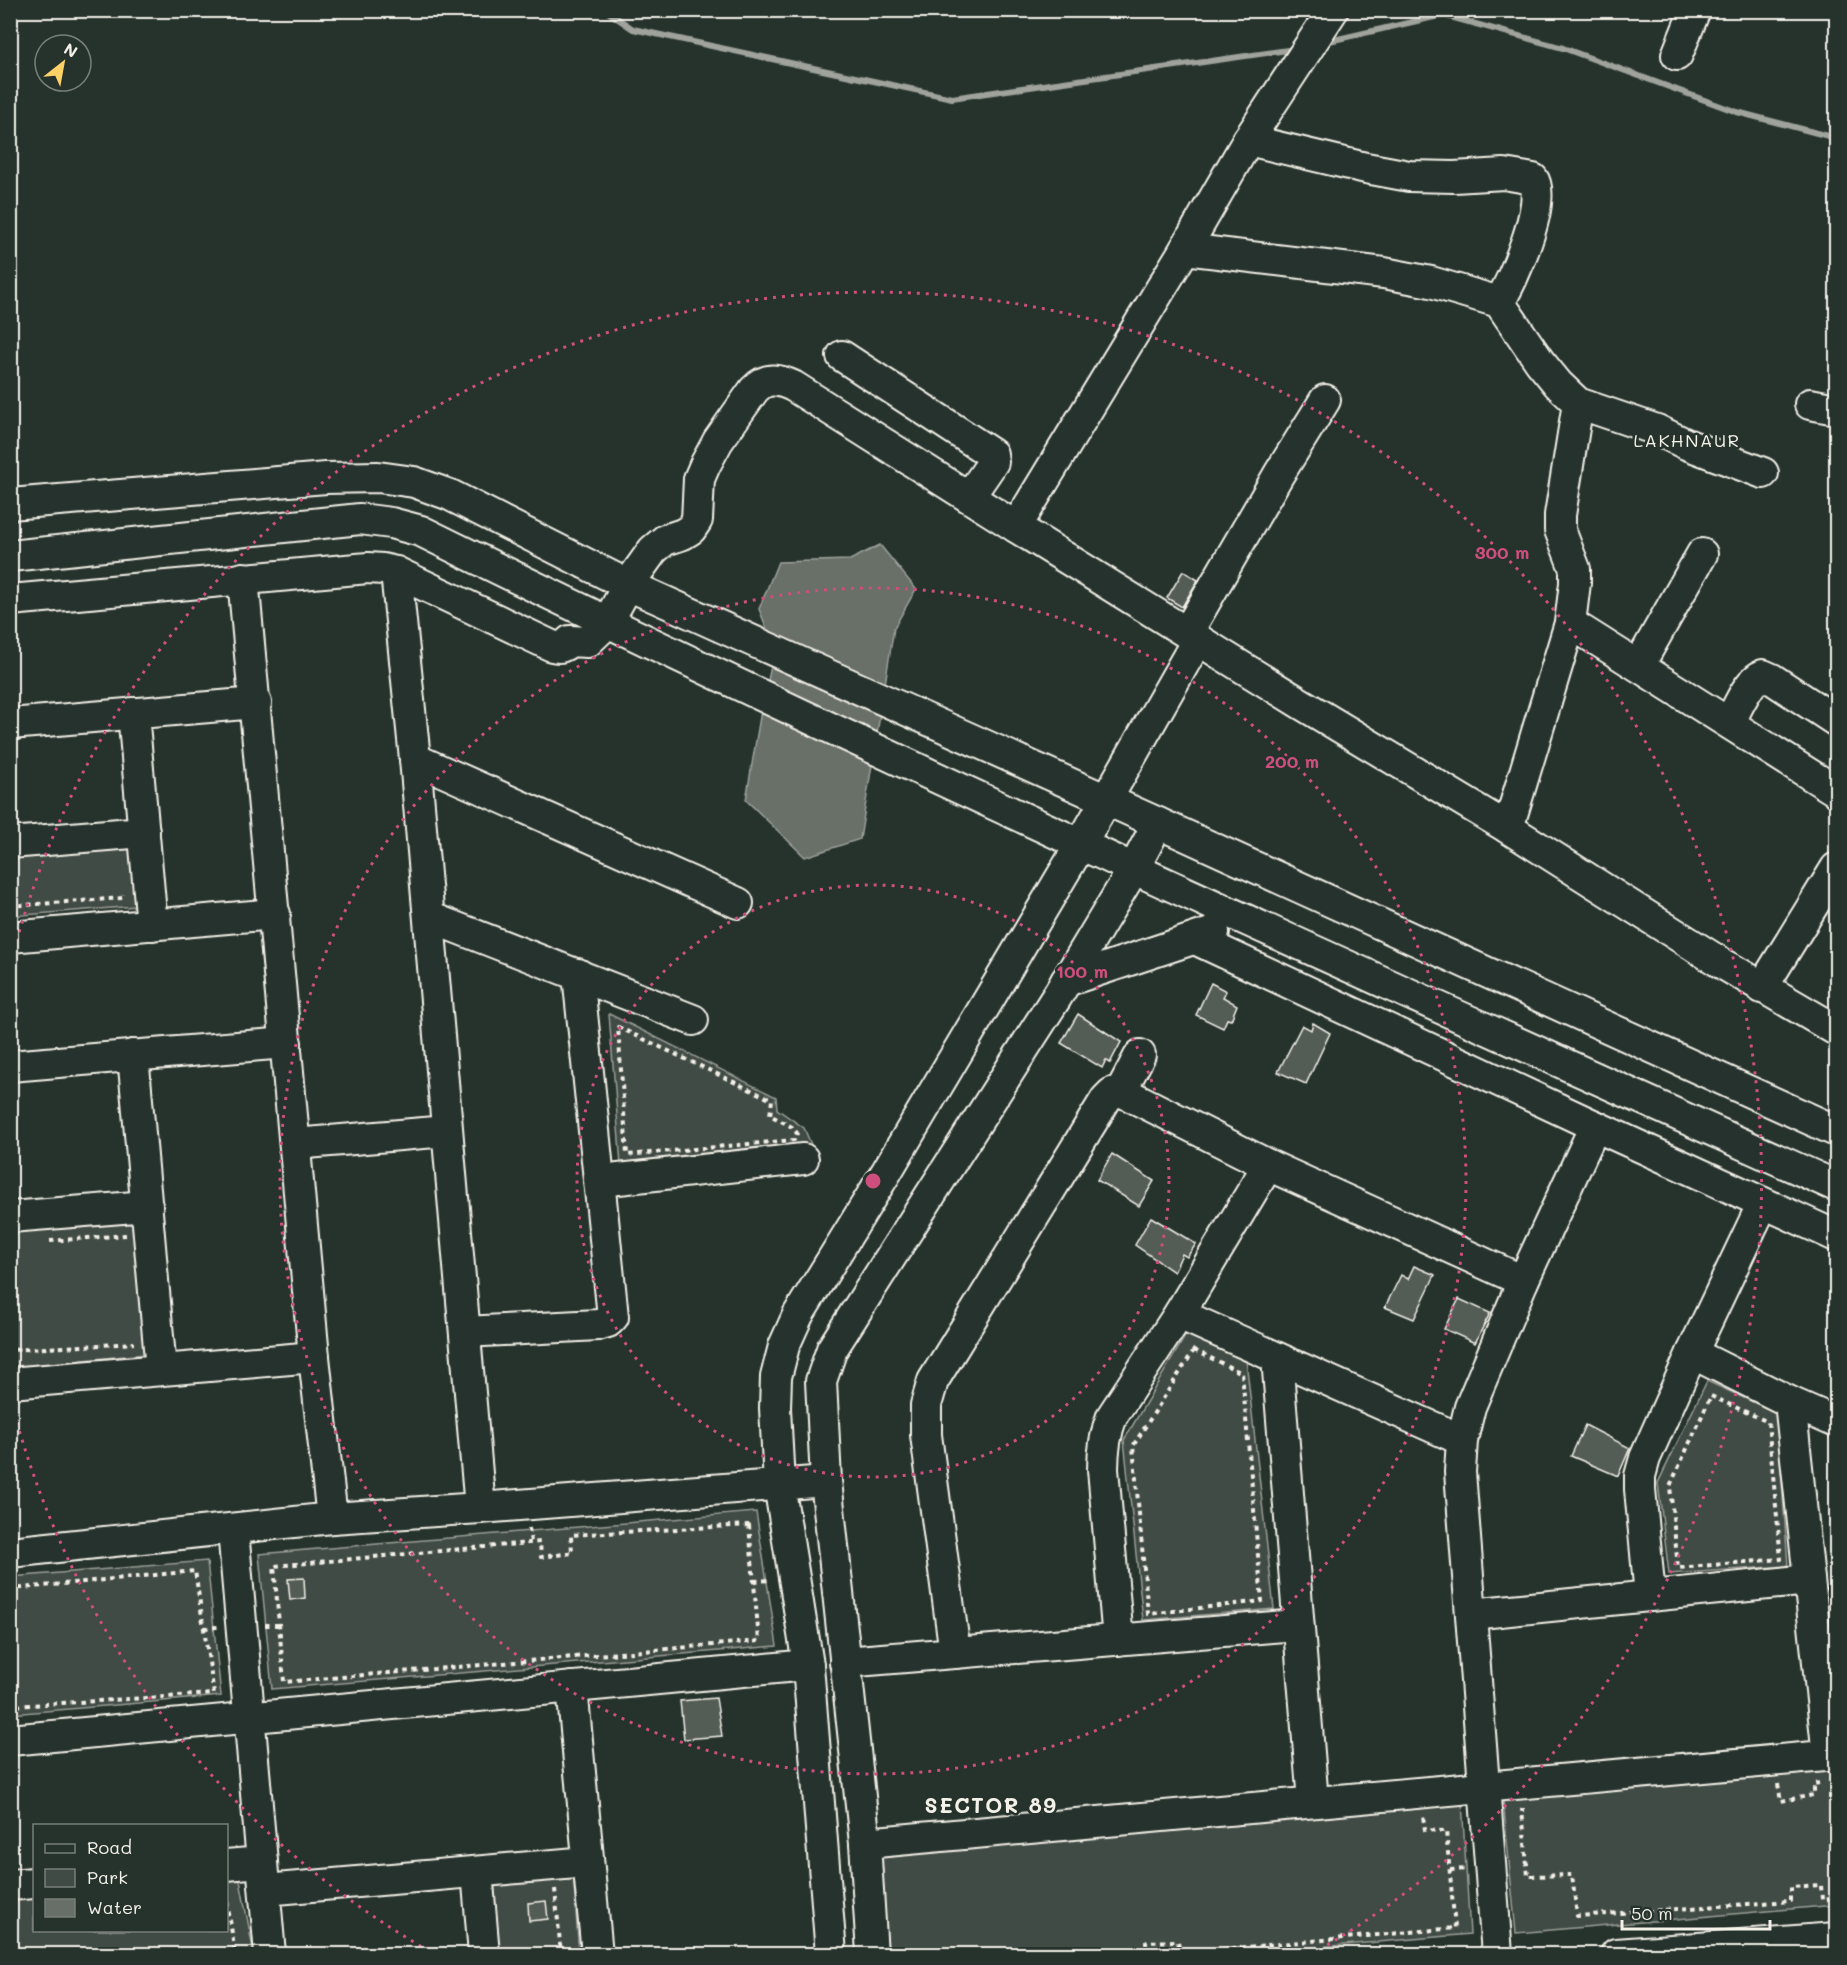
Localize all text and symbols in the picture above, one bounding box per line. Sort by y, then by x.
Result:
north arrow [33,33,93,93]
text: N [60,38,82,62]
district label: LAKHNAUR [1634,428,1740,452]
text: 300 m [1475,540,1529,564]
text: 200 m [1265,749,1319,773]
text: 100 m [1056,959,1108,983]
centre of rings [863,1171,883,1191]
district label: SECTOR 89 [925,1791,1057,1818]
legend [33,1824,228,1932]
text: Road [87,1835,132,1859]
text: Park [87,1865,128,1889]
scale bar [1622,1893,1770,1931]
text: Water [87,1895,142,1919]
text: 50 m [1631,1901,1673,1925]

